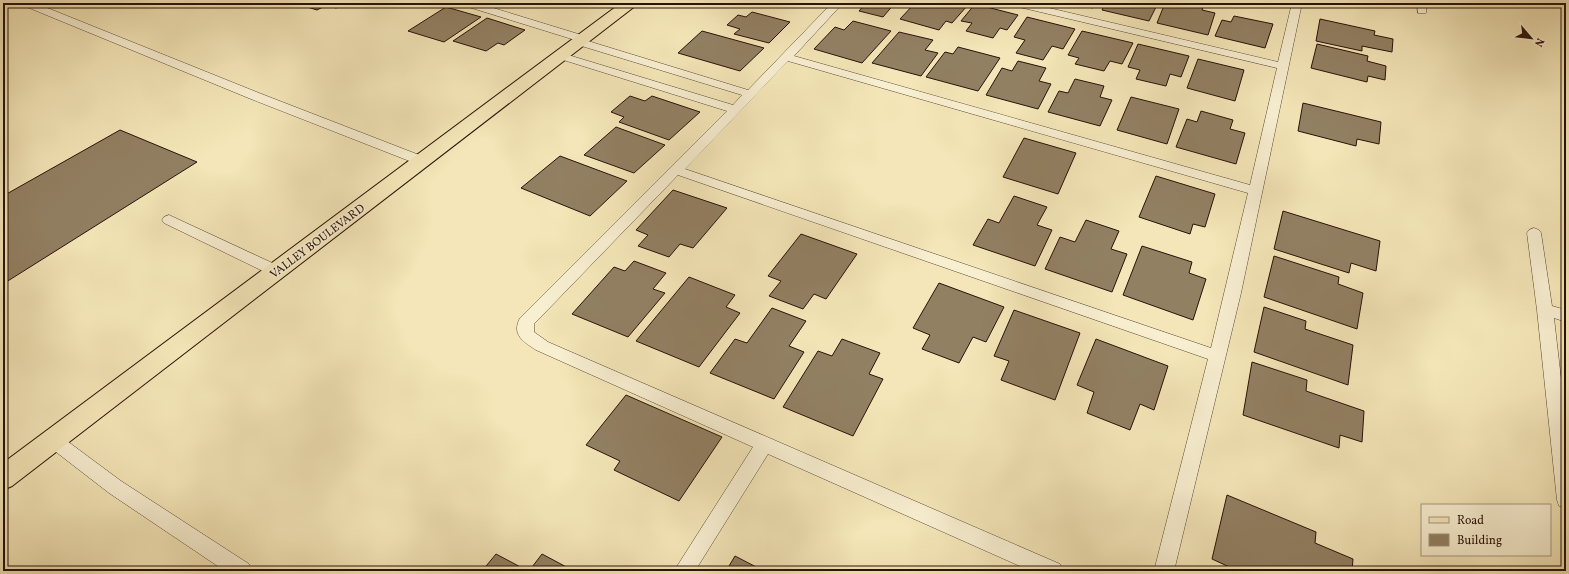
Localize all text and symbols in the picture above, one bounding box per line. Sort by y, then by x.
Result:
north arrow [1511,18,1551,58]
text: N [1530,35,1547,49]
street label: VALLEY BOULEVARD [267,201,369,283]
legend [1421,504,1551,556]
text: Road [1457,513,1484,529]
text: Building [1457,533,1502,549]

